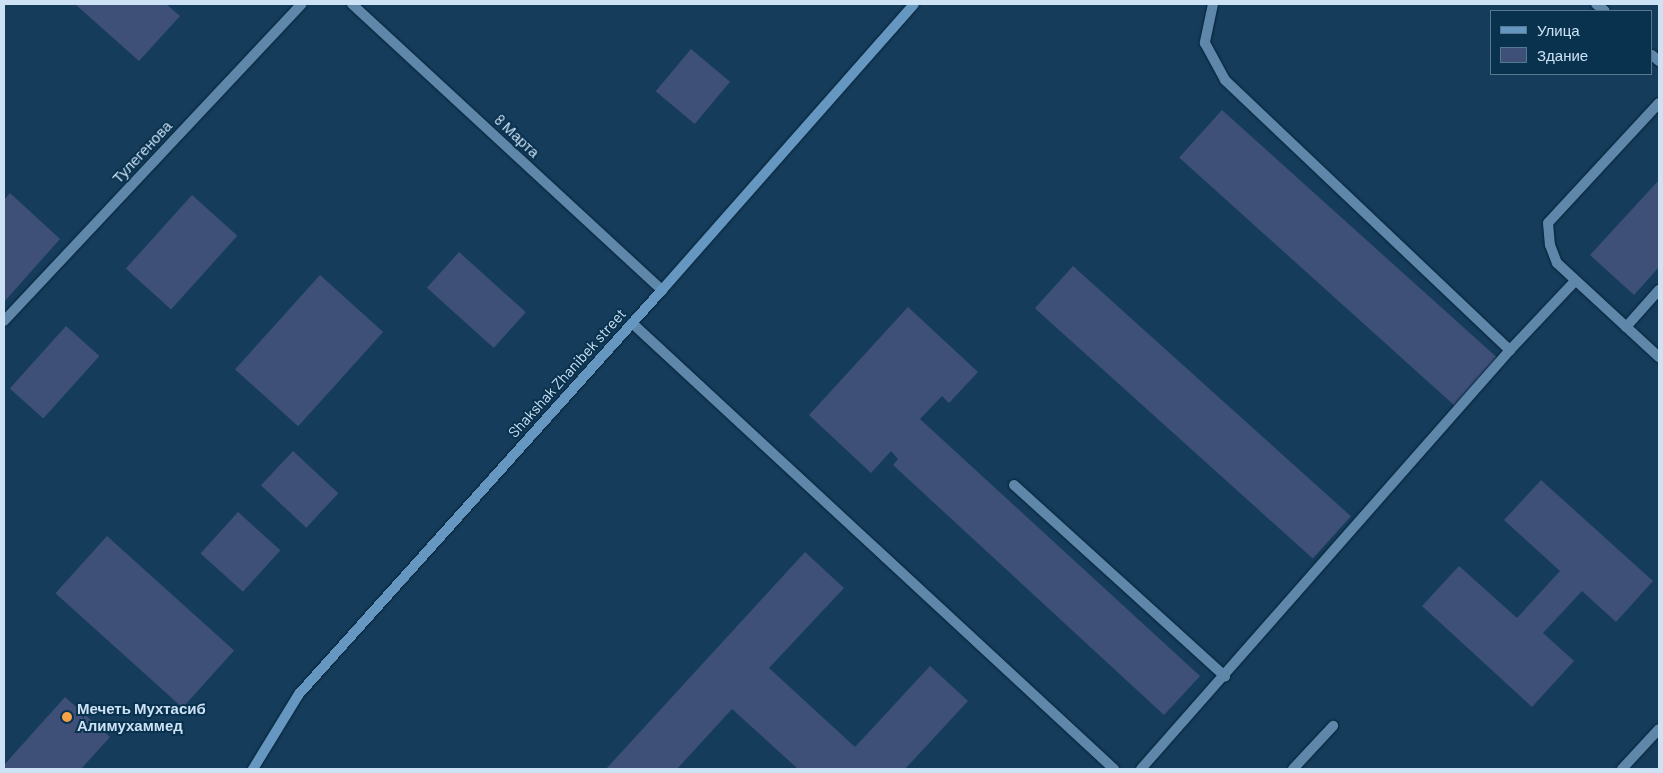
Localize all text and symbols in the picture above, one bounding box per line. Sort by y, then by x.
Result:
legend [1490,10,1653,75]
text: Улица [1537,21,1580,39]
text: Здание [1537,46,1588,64]
street label: 8 Марта [491,111,543,161]
street label: Тулегенова [109,117,175,187]
street label: Shakshak Zhanibek street [504,305,630,441]
place label: Мечеть Мухтасиб Алимухаммед [77,699,206,734]
marker: Мечеть Мухтасиб Алимухаммед [61,711,73,723]

